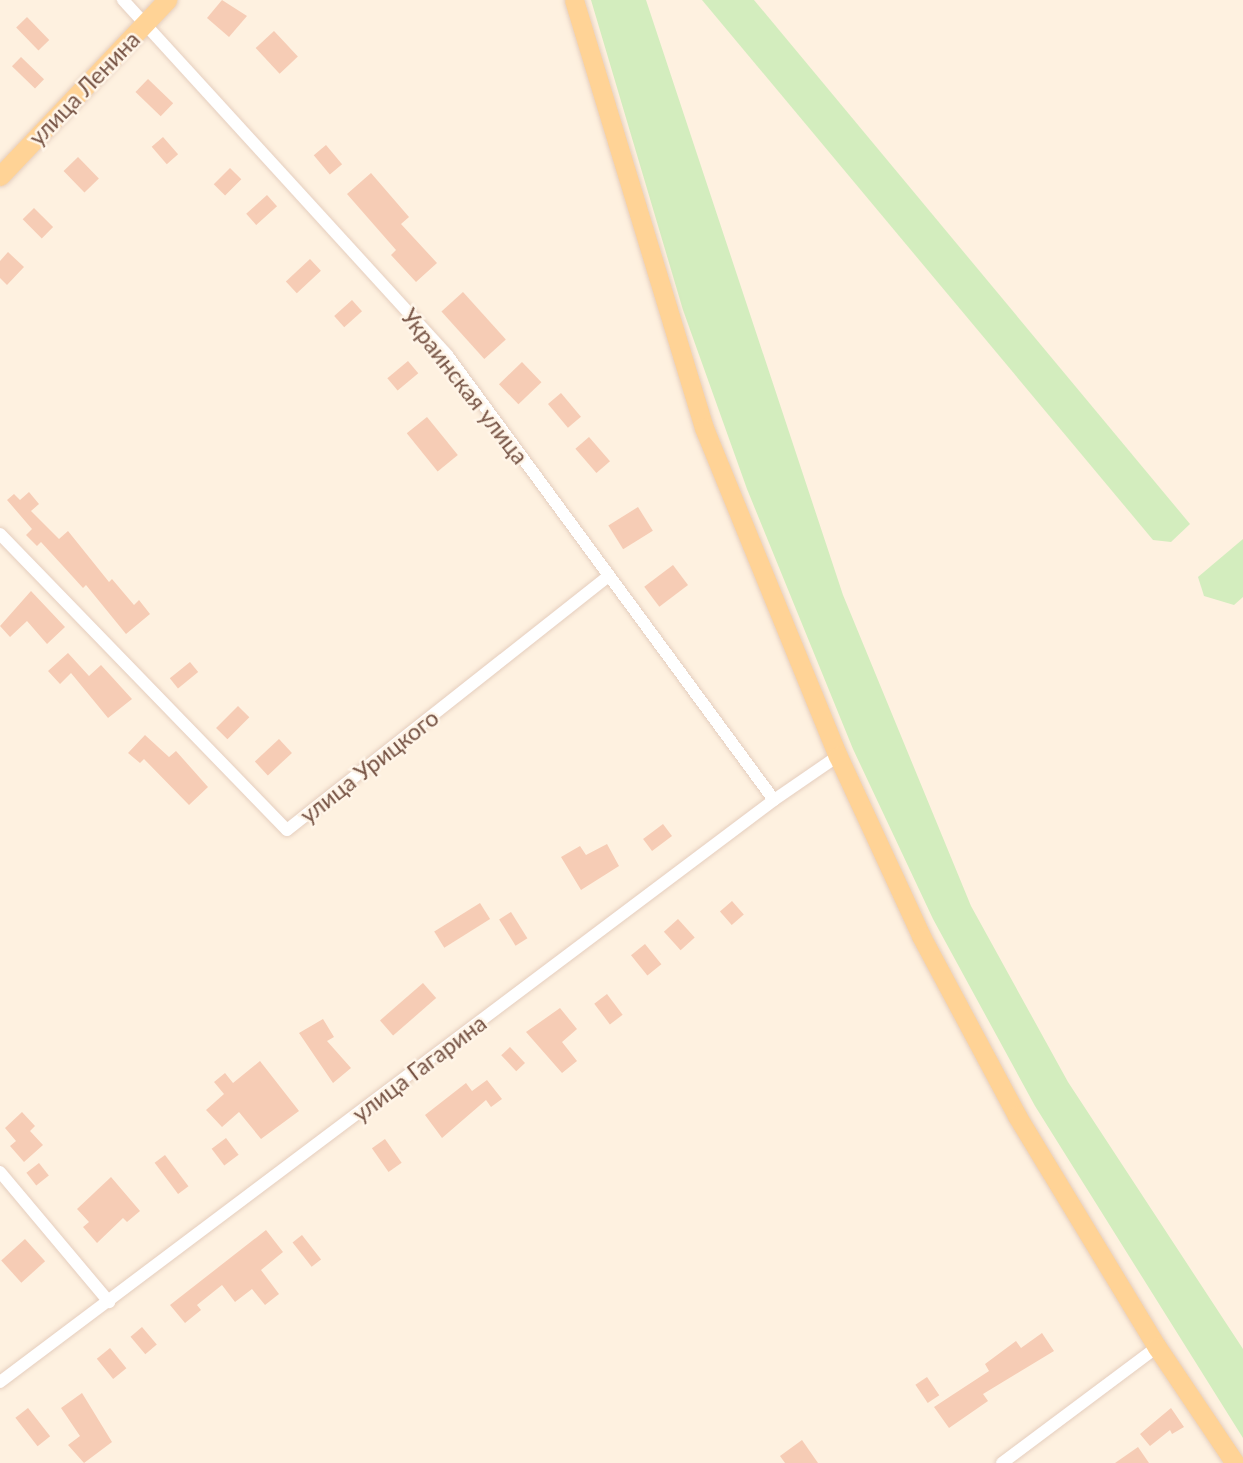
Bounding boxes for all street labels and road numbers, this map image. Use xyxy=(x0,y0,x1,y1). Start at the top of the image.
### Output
street label: улица Ленина xyxy=(23,25,145,151)
street label: Украинская улица xyxy=(396,303,534,469)
street label: улица Урицкого xyxy=(294,703,444,829)
street label: улица Гагарина xyxy=(347,1009,491,1127)

